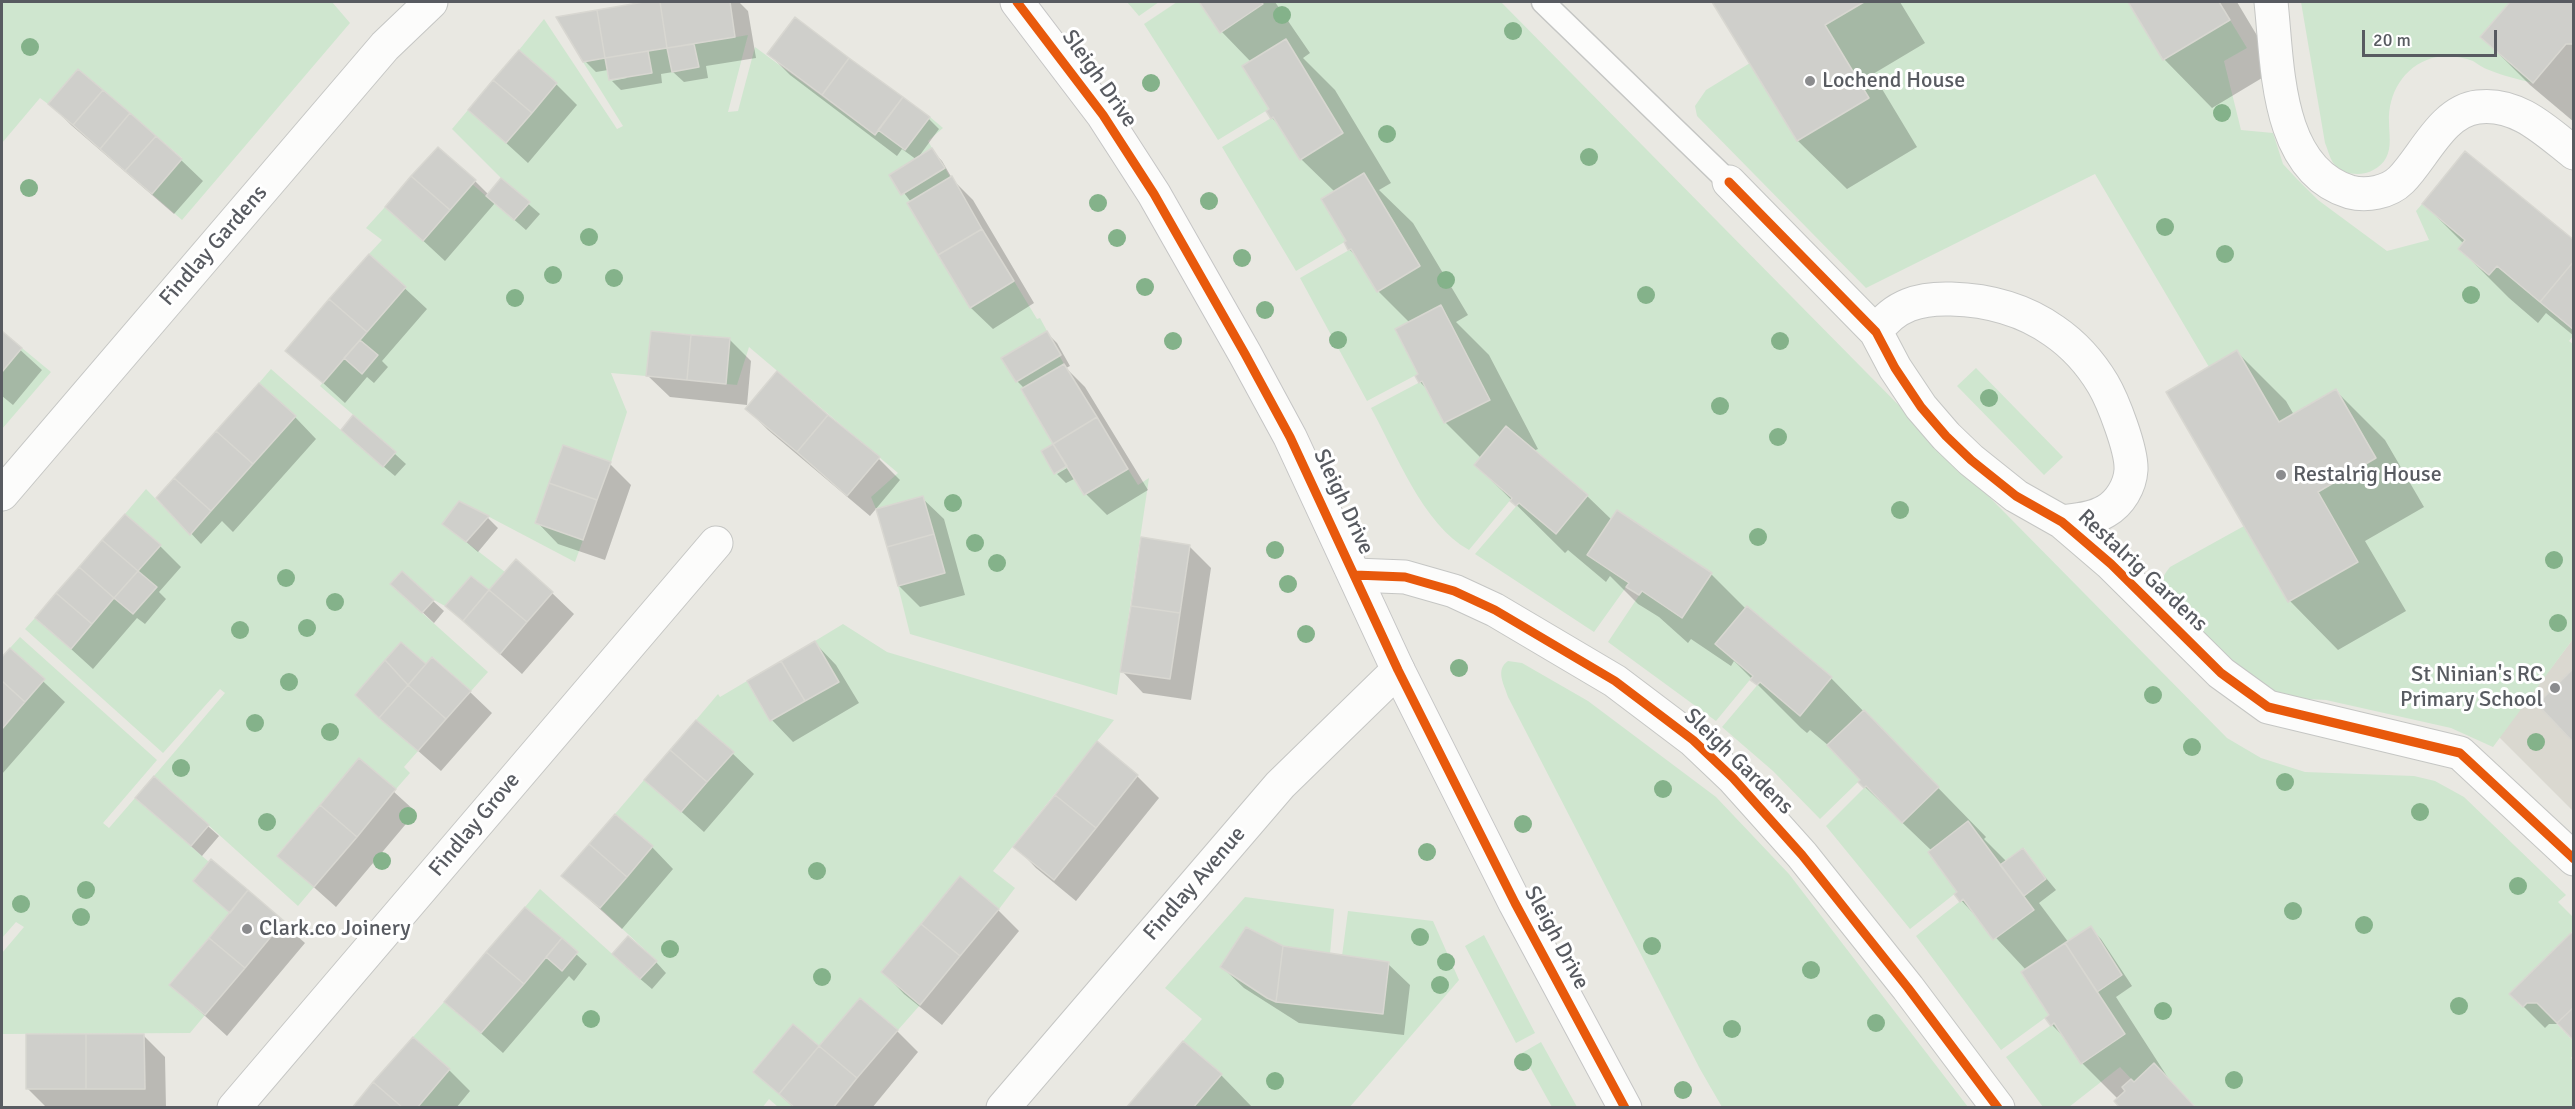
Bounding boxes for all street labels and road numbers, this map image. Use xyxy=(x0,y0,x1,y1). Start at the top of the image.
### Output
street label: Sleigh Drive xyxy=(1056,25,1142,133)
street label: Findlay Gardens xyxy=(154,180,274,312)
street label: Sleigh Drive xyxy=(1307,445,1379,559)
street label: Restalrig Gardens xyxy=(2072,504,2212,638)
street label: Sleigh Gardens xyxy=(1678,703,1798,821)
street label: Findlay Grove xyxy=(424,768,526,882)
street label: Findlay Avenue xyxy=(1138,822,1252,946)
street label: Sleigh Drive xyxy=(1518,882,1594,994)

